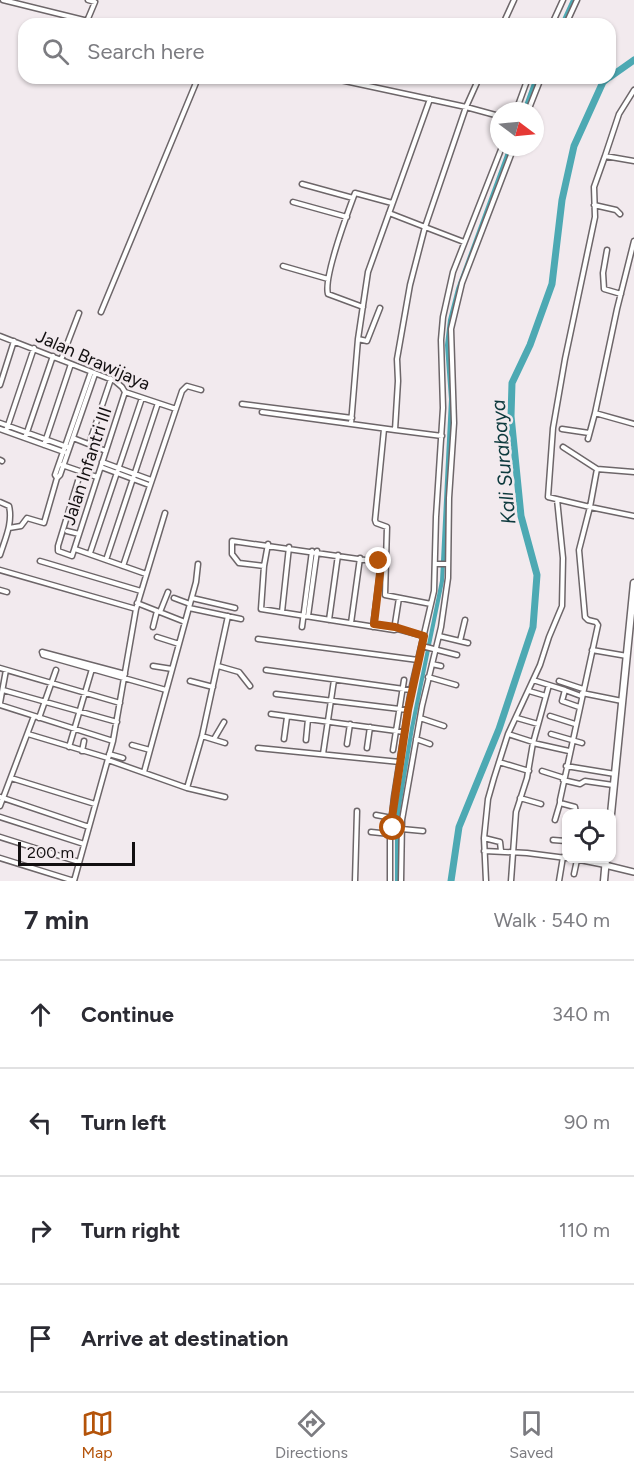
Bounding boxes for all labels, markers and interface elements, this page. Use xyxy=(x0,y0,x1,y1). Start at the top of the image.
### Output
search box xyxy=(18,18,616,84)
icon: search xyxy=(39,35,72,68)
text: Search here xyxy=(87,38,205,65)
north arrow xyxy=(490,102,544,156)
street label: Jalan Brawijaya xyxy=(32,325,154,395)
water label: Kali Surabaya xyxy=(486,398,520,525)
street label: Jalan Infantri III xyxy=(58,404,116,528)
route end xyxy=(365,547,391,573)
map controls xyxy=(562,809,616,863)
button: locate xyxy=(562,809,616,863)
route start xyxy=(379,814,405,840)
scale bar xyxy=(18,839,135,866)
text: 200 m xyxy=(27,843,74,862)
text: 7 min xyxy=(24,904,89,936)
text: Walk · 540 m xyxy=(494,908,610,932)
icon: ahead xyxy=(24,998,57,1031)
text: Continue xyxy=(81,1001,174,1028)
text: 340 m xyxy=(552,1002,610,1026)
icon: left xyxy=(24,1106,57,1139)
text: Turn left xyxy=(81,1109,167,1136)
text: 90 m xyxy=(564,1110,610,1134)
icon: right xyxy=(24,1214,57,1247)
text: Turn right xyxy=(81,1217,180,1244)
text: 110 m xyxy=(559,1218,610,1242)
icon: arrive xyxy=(24,1322,57,1355)
text: Arrive at destination xyxy=(81,1325,289,1352)
tab: Map xyxy=(81,1407,114,1462)
tab: Directions xyxy=(275,1407,348,1462)
tab: Saved xyxy=(509,1407,553,1462)

